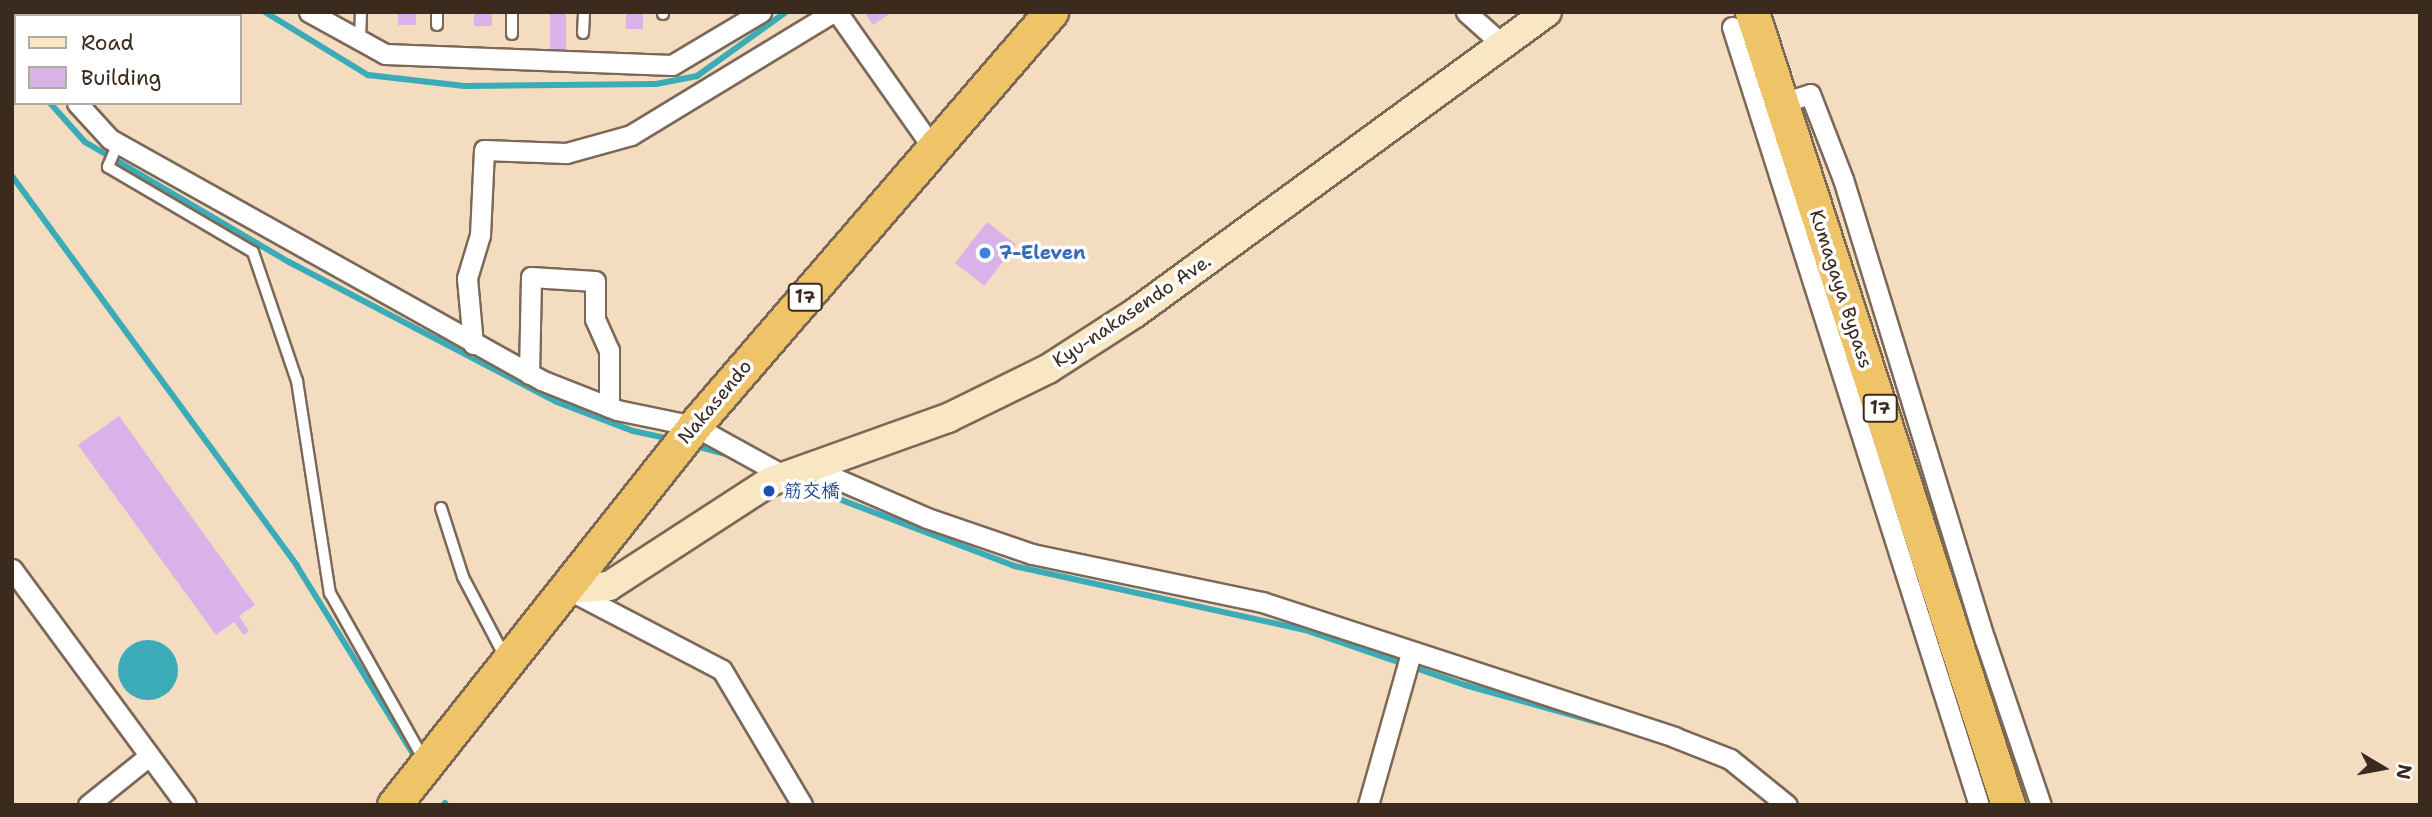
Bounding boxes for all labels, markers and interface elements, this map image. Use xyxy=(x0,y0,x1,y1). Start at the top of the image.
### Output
legend xyxy=(14,14,242,105)
text: Road xyxy=(81,29,134,57)
text: Building xyxy=(81,64,161,92)
street label: Kumagaya Bypass xyxy=(1805,207,1877,371)
place label: 7-Eleven xyxy=(999,242,1086,264)
marker: 7-Eleven xyxy=(977,245,993,261)
street label: Kyu-nakasendo Ave. xyxy=(1049,250,1215,372)
road number: 17 xyxy=(788,282,822,312)
street label: Nakasendo xyxy=(673,355,757,449)
road number: 17 xyxy=(1862,394,1898,422)
place label: 筋交橋 xyxy=(783,480,840,502)
marker: 筋交橋 xyxy=(761,483,777,499)
north arrow xyxy=(2348,733,2418,803)
text: N xyxy=(2391,762,2418,781)

